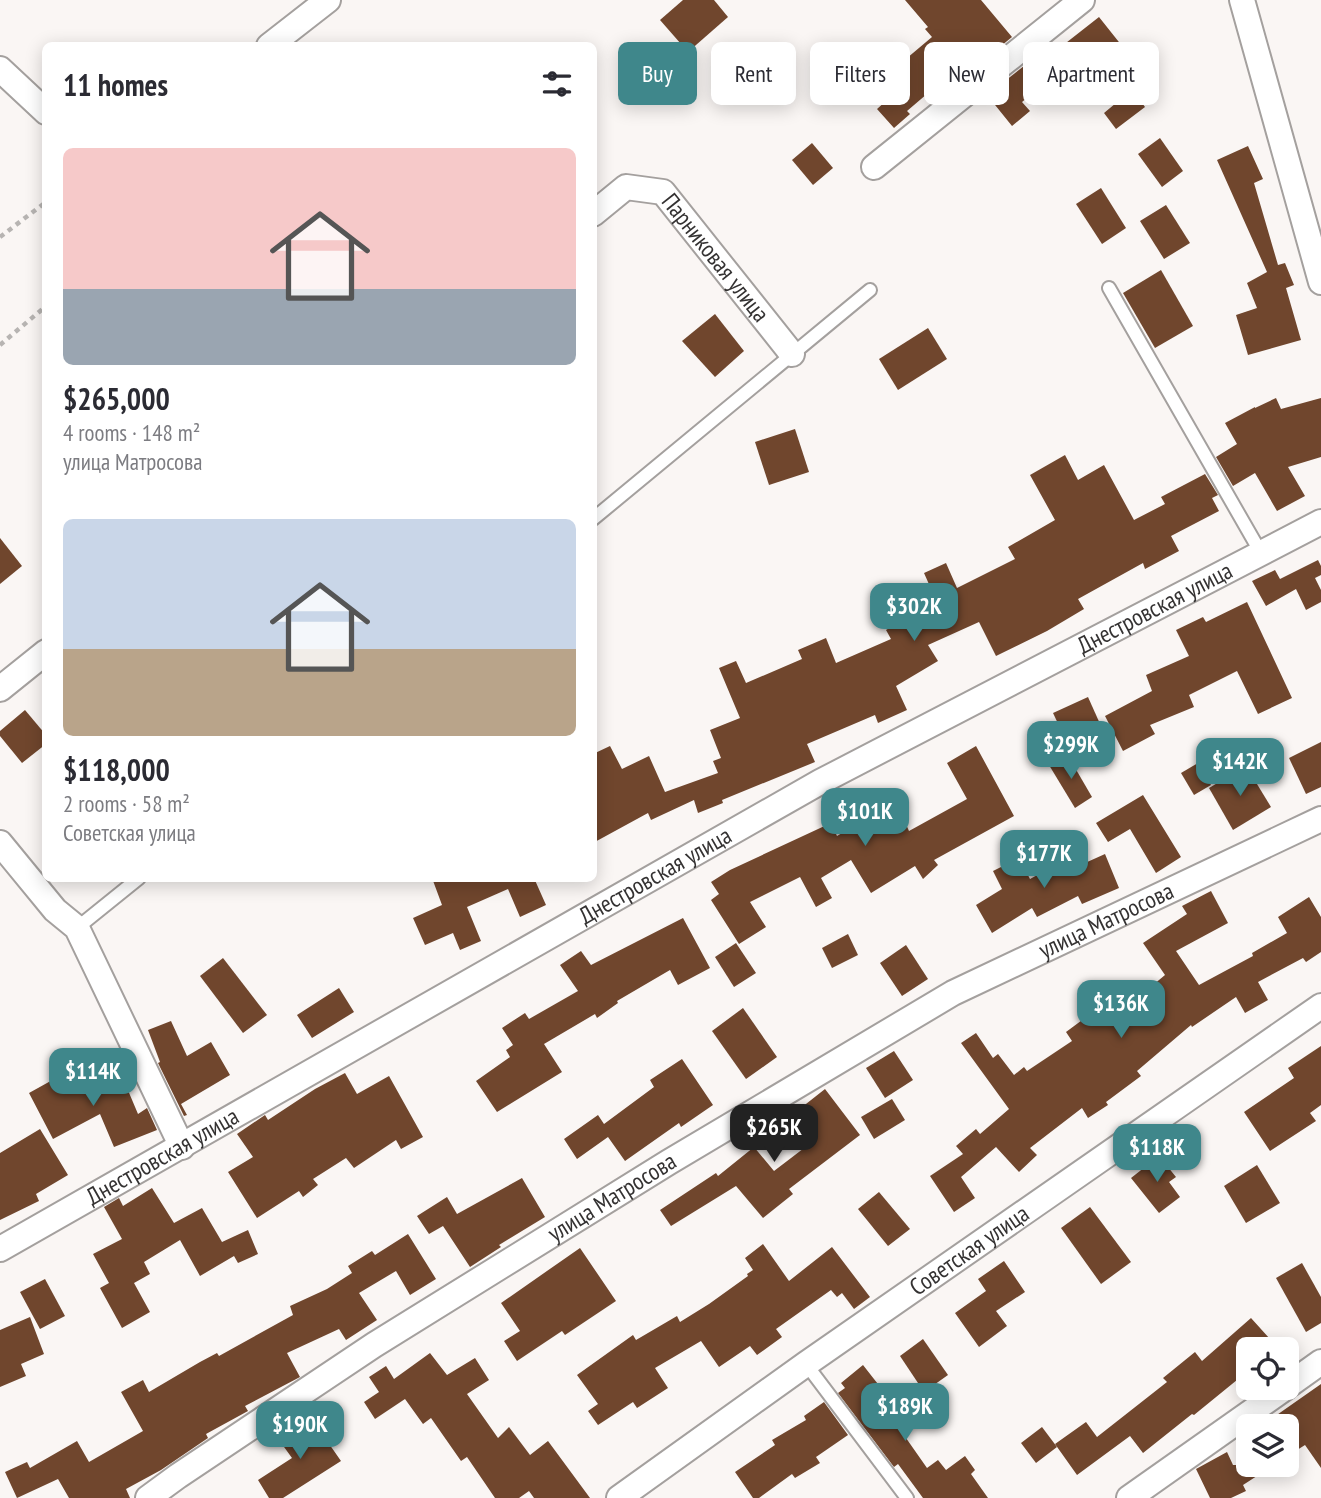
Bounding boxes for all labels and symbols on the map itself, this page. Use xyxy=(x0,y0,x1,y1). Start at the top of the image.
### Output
street label: Парниковая улица xyxy=(655,187,776,328)
street label: Днестровская улица xyxy=(1072,555,1238,661)
pin: $302K xyxy=(865,584,963,643)
pin: $299K xyxy=(1022,722,1120,781)
pin: $142K xyxy=(1191,738,1289,798)
pin: $101K xyxy=(816,788,914,848)
street label: Днестровская улица xyxy=(573,820,737,931)
pin: $177K xyxy=(995,830,1093,890)
street label: улица Матросова xyxy=(1034,875,1178,965)
pin: $136K xyxy=(1072,981,1170,1040)
pin: $114K xyxy=(44,1048,142,1108)
street label: Днестровская улица xyxy=(80,1100,244,1212)
pin: $265K xyxy=(725,1104,823,1164)
pin: $118K xyxy=(1108,1124,1206,1184)
street label: улица Матросова xyxy=(542,1145,682,1248)
street label: Советская улица xyxy=(903,1198,1035,1302)
pin: $189K xyxy=(856,1384,954,1443)
pin: $190K xyxy=(251,1402,349,1461)

